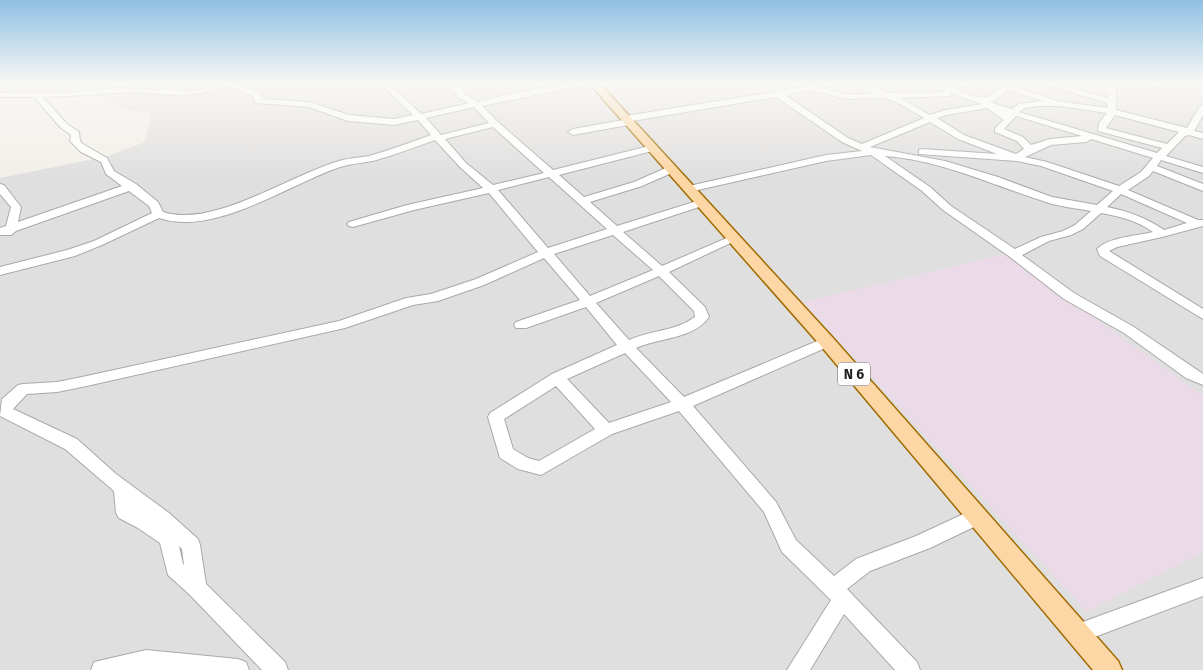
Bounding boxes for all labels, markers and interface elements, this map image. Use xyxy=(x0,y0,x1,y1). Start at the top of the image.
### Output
road number: N 6 xyxy=(838,362,870,386)

